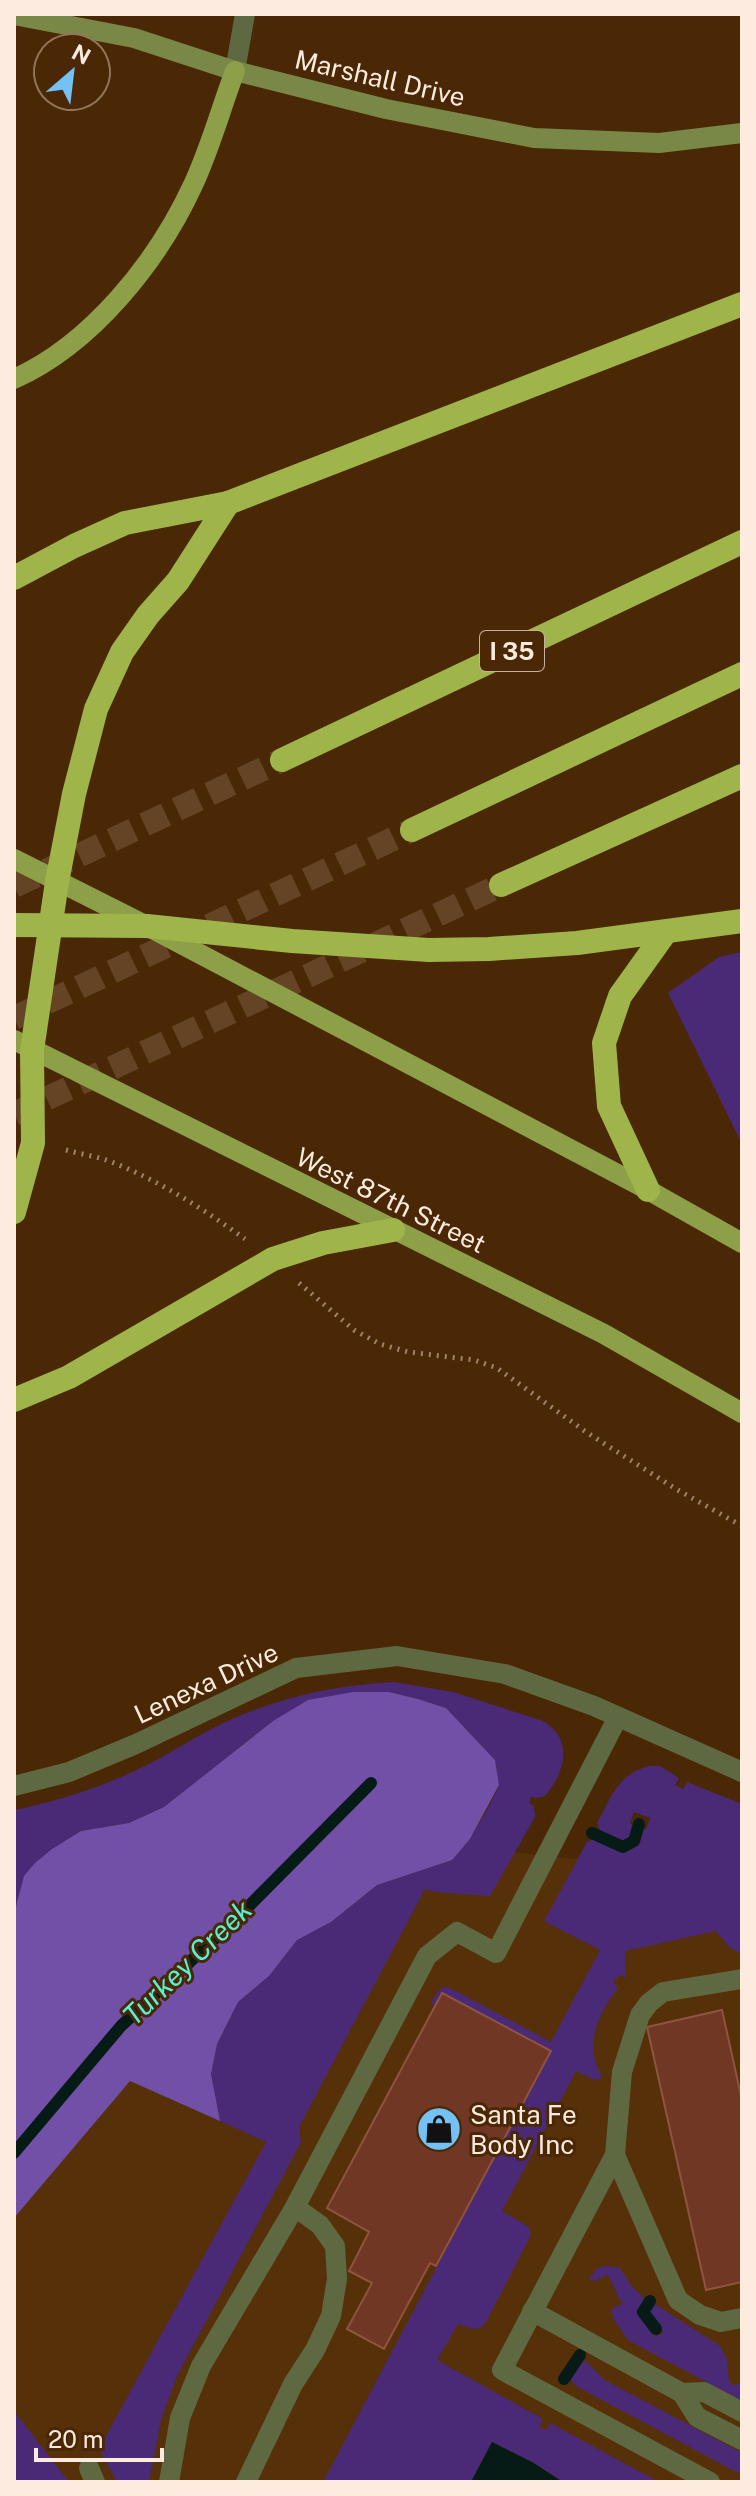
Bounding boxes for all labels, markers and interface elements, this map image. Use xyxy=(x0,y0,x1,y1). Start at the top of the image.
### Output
north arrow xyxy=(32,32,112,112)
text: N xyxy=(68,39,95,70)
street label: Marshall Drive xyxy=(292,43,468,113)
road number: I 35 xyxy=(480,631,544,671)
street label: West 87th Street xyxy=(291,1141,491,1259)
street label: Lenexa Drive xyxy=(129,1636,283,1730)
water label: Turkey Creek xyxy=(116,1892,258,2032)
place label: Santa Fe Body Inc xyxy=(470,2099,577,2160)
shop icon: Santa Fe Body Inc xyxy=(415,2105,463,2153)
scale bar xyxy=(36,2412,162,2462)
text: 20 m xyxy=(48,2425,104,2453)

